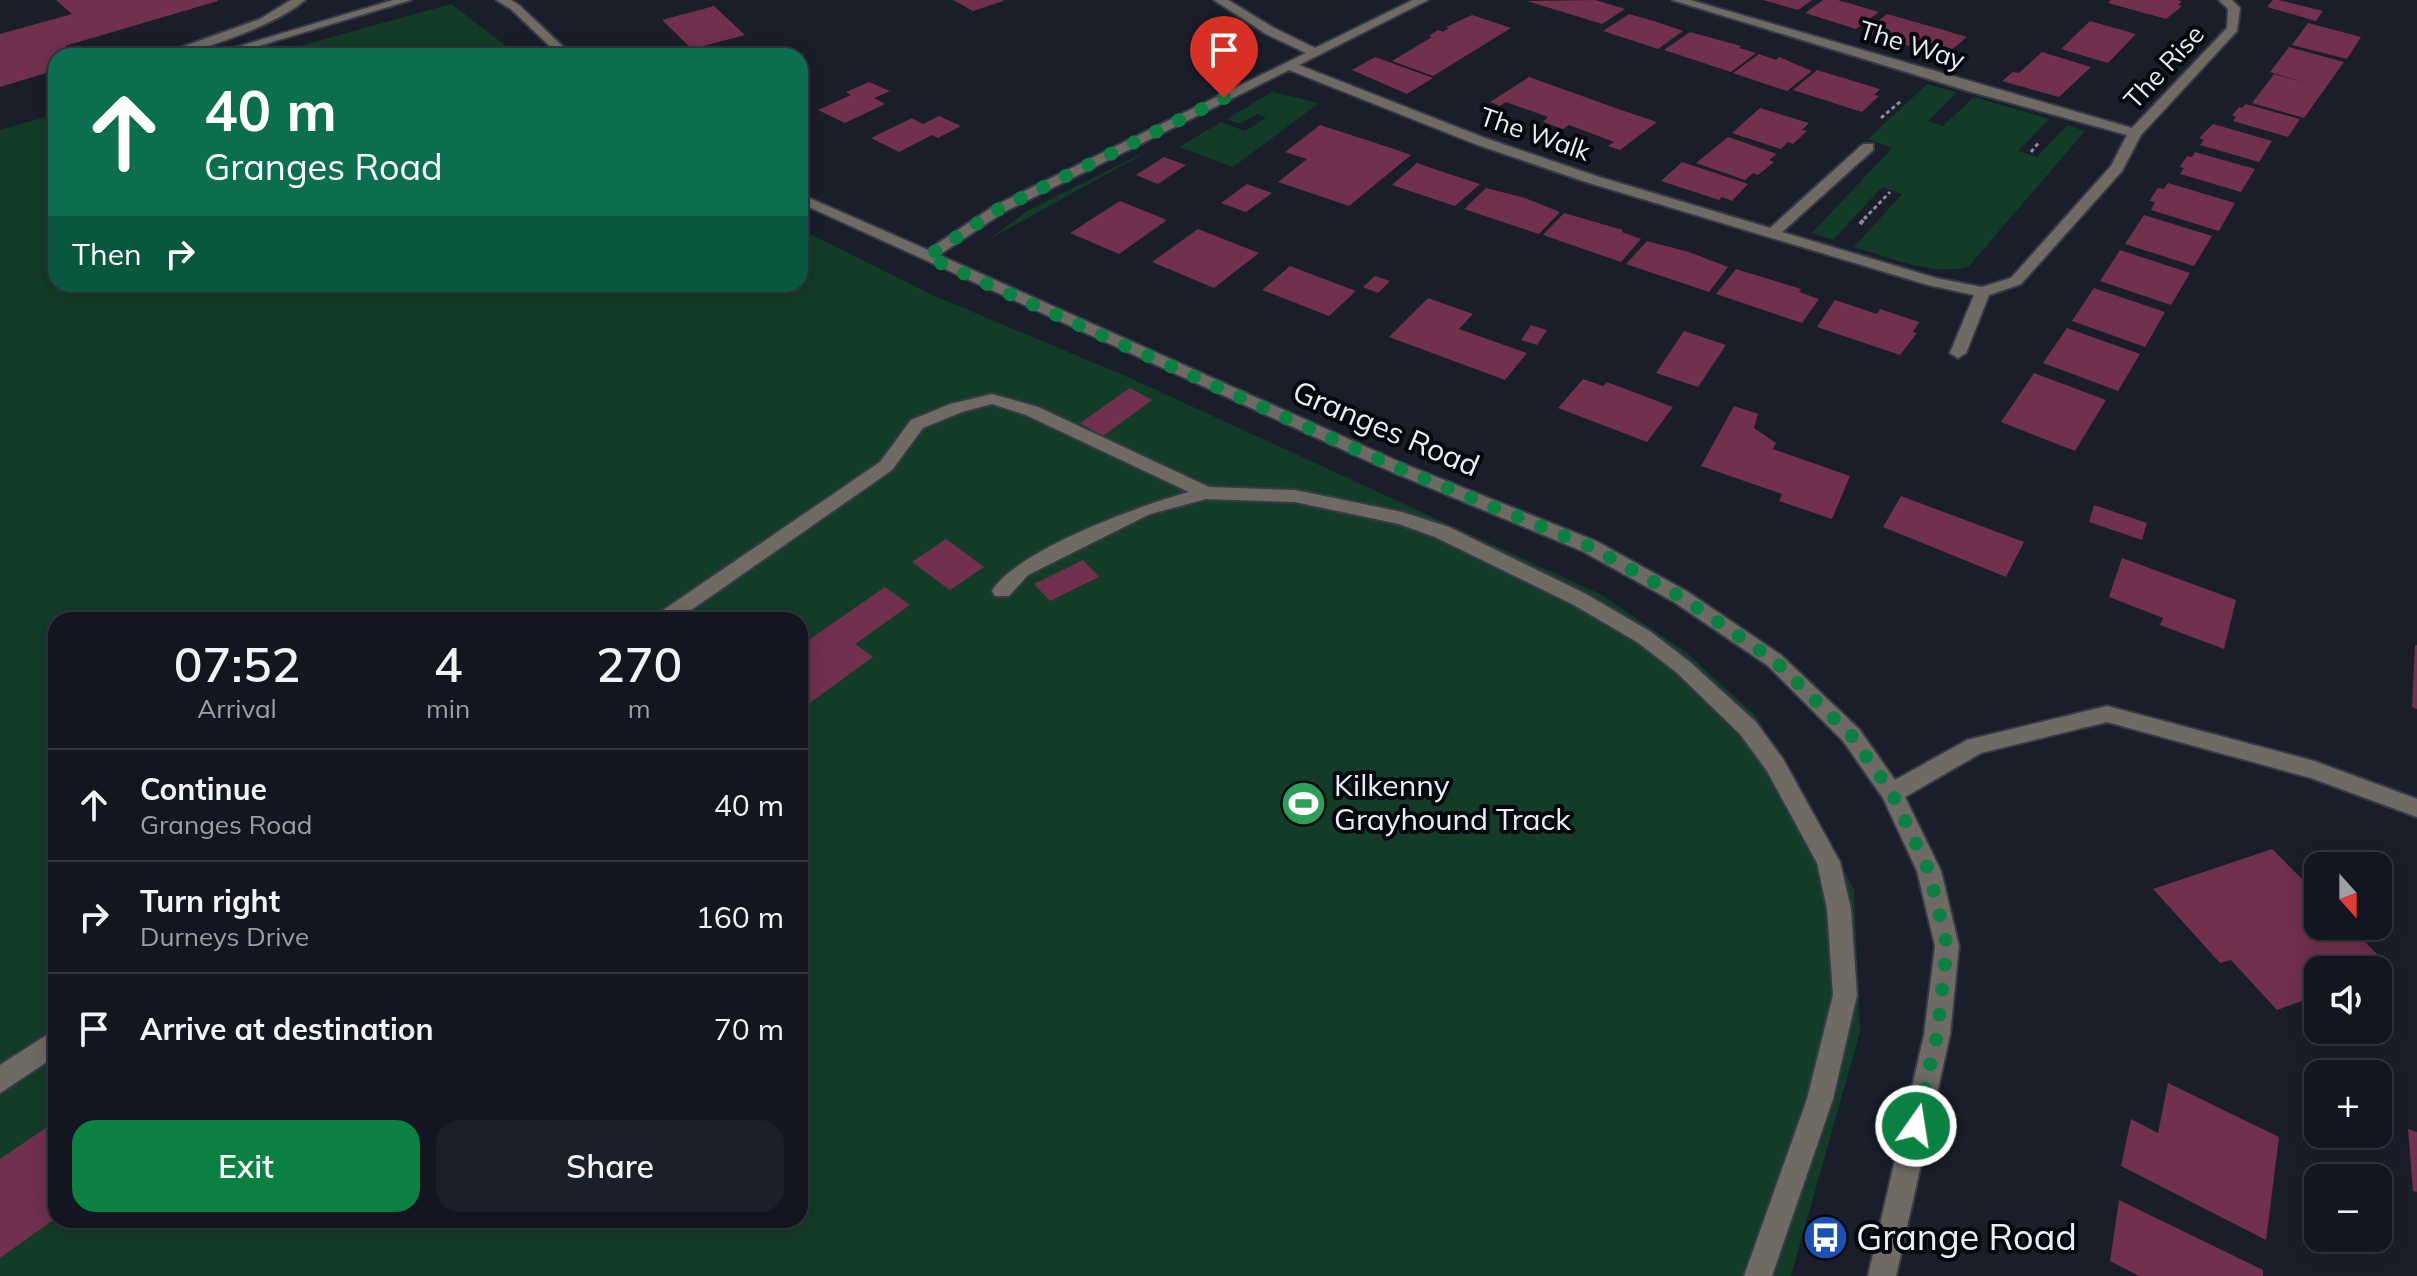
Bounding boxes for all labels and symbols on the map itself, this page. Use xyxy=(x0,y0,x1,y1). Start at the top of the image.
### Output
street label: The Way xyxy=(1855,13,1969,76)
pin xyxy=(1190,16,1258,98)
street label: The Rise xyxy=(2116,18,2211,116)
street label: The Walk xyxy=(1476,99,1595,168)
street label: Granges Road xyxy=(1287,372,1485,484)
place label: Kilkenny Grayhound Track xyxy=(1334,766,1571,838)
sports icon: Kilkenny Grayhound Track xyxy=(1279,779,1327,827)
north arrow xyxy=(2304,852,2392,940)
position arrow xyxy=(1874,1084,1958,1168)
bus stop icon: Grange Road xyxy=(1801,1213,1849,1261)
place label: Grange Road xyxy=(1856,1214,2077,1259)

